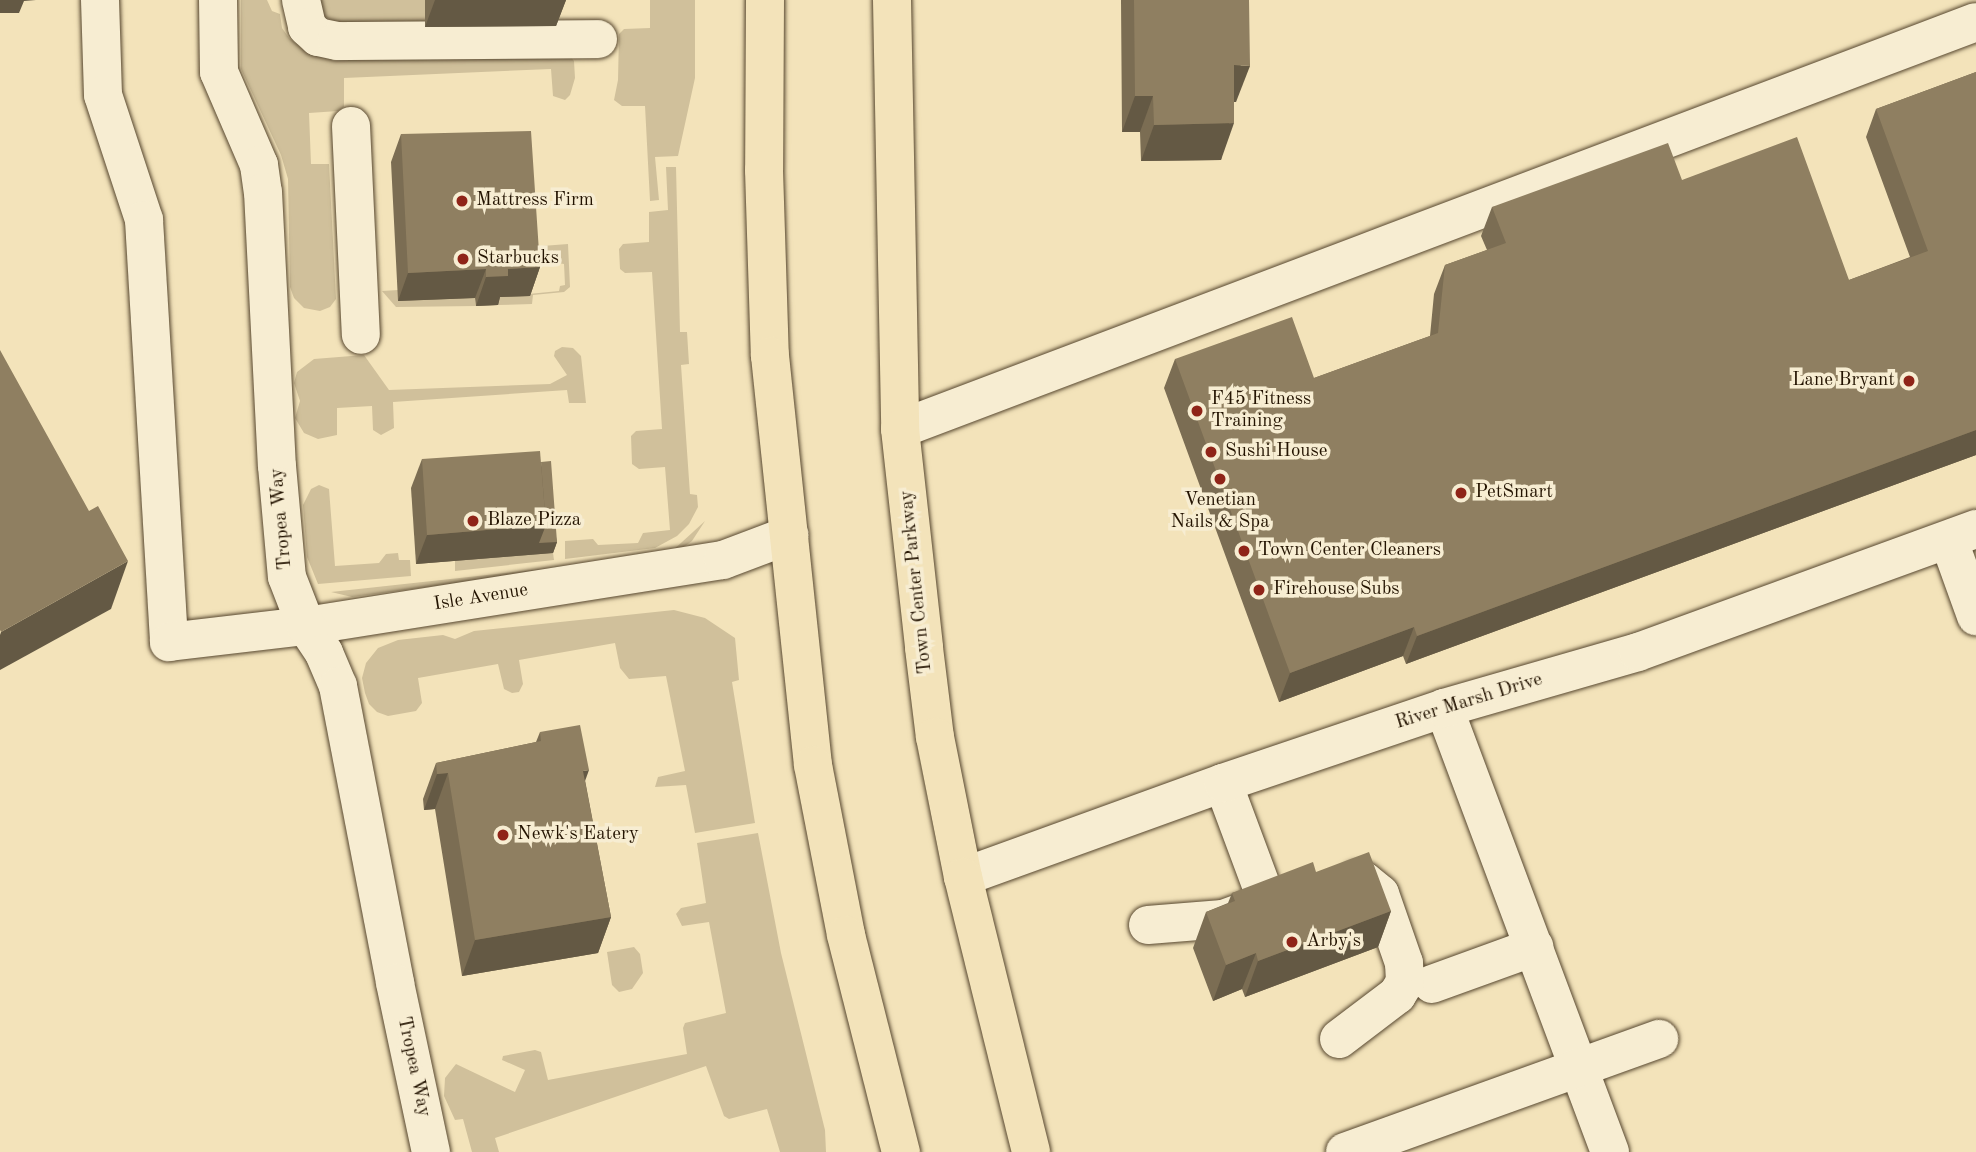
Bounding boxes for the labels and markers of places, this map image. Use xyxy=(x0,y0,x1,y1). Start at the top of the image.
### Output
place label: Mattress Firm xyxy=(476,190,594,212)
marker: Mattress Firm xyxy=(454,193,470,209)
place label: Starbucks xyxy=(477,248,559,270)
marker: Starbucks xyxy=(455,251,471,267)
place label: Lane Bryant xyxy=(1792,370,1895,392)
marker: Lane Bryant xyxy=(1901,373,1917,389)
place label: F45 Fitness Training xyxy=(1211,389,1311,433)
marker: F45 Fitness Training xyxy=(1189,403,1205,419)
place label: Sushi House xyxy=(1225,441,1327,463)
marker: Sushi House xyxy=(1203,444,1219,460)
marker: Venetian Nails & Spa xyxy=(1212,471,1228,487)
place label: PetSmart xyxy=(1475,482,1553,504)
marker: PetSmart xyxy=(1453,485,1469,501)
place label: Venetian Nails & Spa xyxy=(1170,490,1270,534)
place label: Blaze Pizza xyxy=(487,510,581,532)
marker: Blaze Pizza xyxy=(465,513,481,529)
place label: Town Center Cleaners xyxy=(1258,540,1441,562)
marker: Town Center Cleaners xyxy=(1236,543,1252,559)
place label: Firehouse Subs xyxy=(1273,579,1400,601)
marker: Firehouse Subs xyxy=(1251,582,1267,598)
place label: Newk's Eatery xyxy=(517,824,639,846)
marker: Newk's Eatery xyxy=(495,827,511,843)
place label: Arby's xyxy=(1306,931,1361,953)
marker: Arby's xyxy=(1284,934,1300,950)

